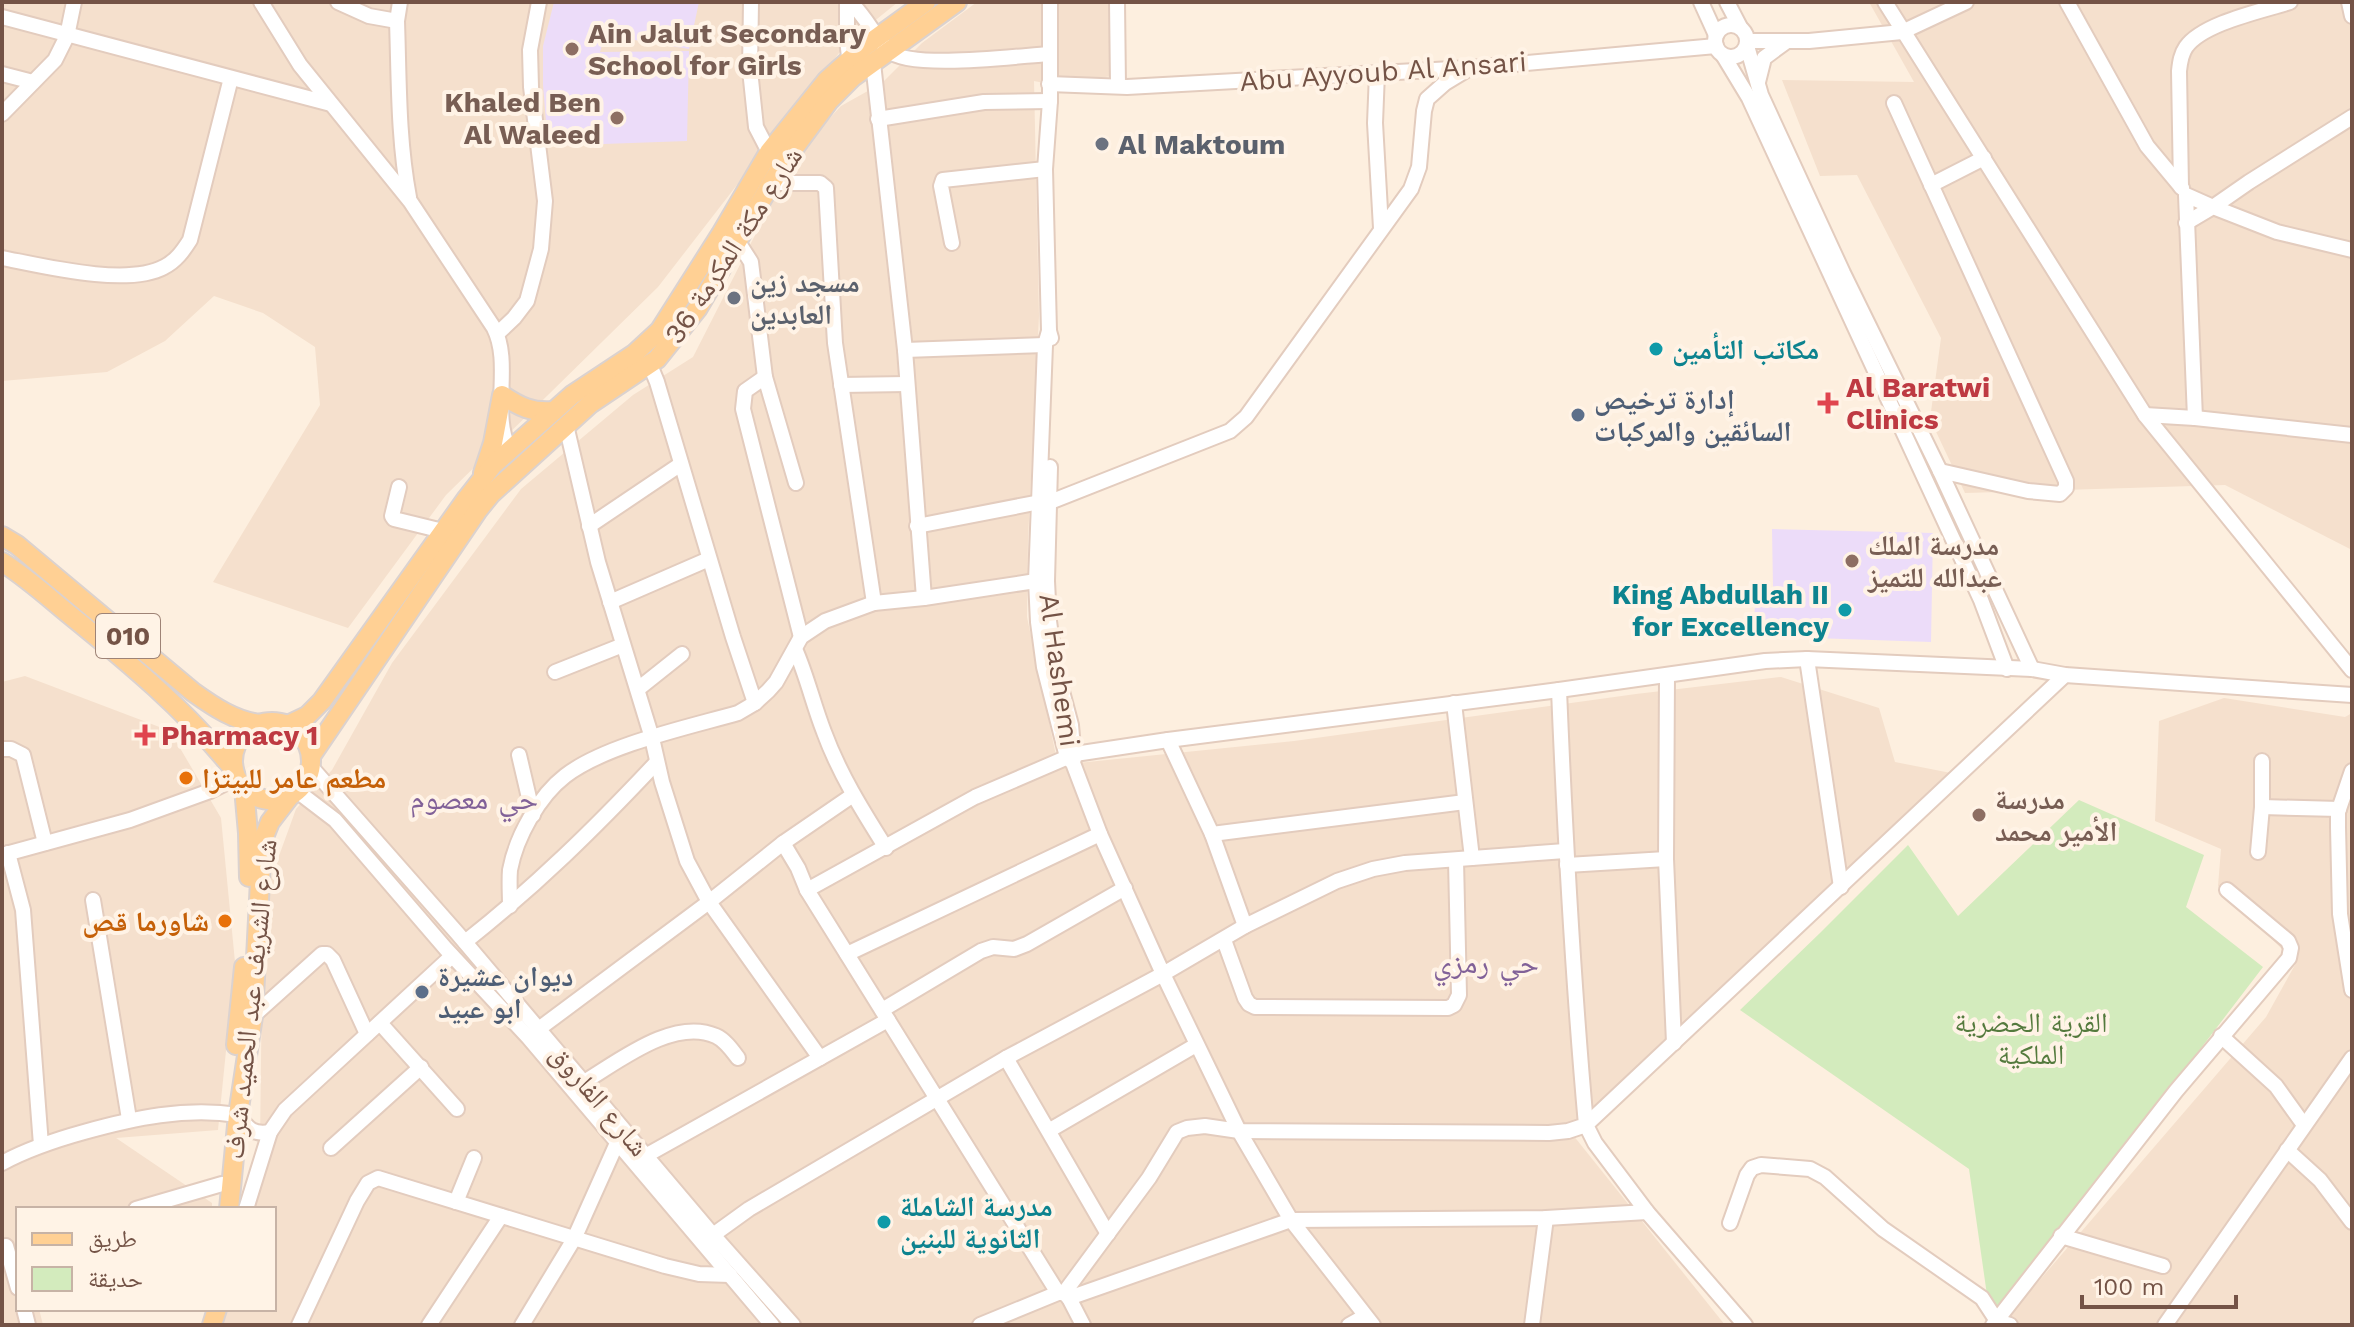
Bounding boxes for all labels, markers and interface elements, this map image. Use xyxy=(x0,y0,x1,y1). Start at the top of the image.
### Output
place label: Ain Jalut Secondary School for Girls xyxy=(588,17,866,82)
marker: Ain Jalut Secondary School for Girls xyxy=(563,40,581,58)
street label: Abu Ayyoub Al Ansari xyxy=(1238,45,1528,98)
place label: Khaled Ben Al Waleed xyxy=(444,86,601,151)
marker: Khaled Ben Al Waleed xyxy=(608,109,626,127)
place label: Al Maktoum xyxy=(1118,128,1285,161)
marker: Al Maktoum xyxy=(1093,135,1111,153)
street label: شارع مكة المكرمة 36 xyxy=(658,141,810,350)
place label: مسجد زين العابدين xyxy=(750,266,860,332)
marker: مسجد زين العابدين xyxy=(725,289,743,307)
place label: مكاتب التأمين xyxy=(1672,332,1819,367)
marker: مكاتب التأمين xyxy=(1647,340,1665,358)
place label: Al Baratwi Clinics xyxy=(1846,371,1990,436)
place label: إدارة ترخيص السائقين والمركبات xyxy=(1594,383,1792,449)
marker: Al Baratwi Clinics xyxy=(1817,392,1839,414)
marker: إدارة ترخيص السائقين والمركبات xyxy=(1569,406,1587,424)
place label: مدرسة الملك عبدالله للتميز xyxy=(1867,529,2002,594)
marker: مدرسة الملك عبدالله للتميز xyxy=(1843,552,1861,570)
place label: King Abdullah II for Excellency xyxy=(1612,578,1829,643)
street label: Al Hashemi xyxy=(1032,591,1087,749)
marker: King Abdullah II for Excellency xyxy=(1836,601,1854,619)
road number: 010 xyxy=(96,614,160,658)
place label: Pharmacy 1 xyxy=(161,719,318,752)
marker: Pharmacy 1 xyxy=(136,726,154,744)
place label: مطعم عامر للبيتزا xyxy=(202,762,386,797)
marker: مطعم عامر للبيتزا xyxy=(177,769,195,787)
district label: حي معصوم xyxy=(410,781,538,823)
place label: مدرسة الأمير محمد xyxy=(1995,783,2117,848)
marker: مدرسة الأمير محمد xyxy=(1970,806,1988,824)
street label: شارع الشريف عبد الحميد شرف xyxy=(217,837,285,1161)
place label: شاورما قص xyxy=(82,905,209,938)
marker: شاورما قص xyxy=(216,912,234,930)
district label: حي رمزي xyxy=(1433,945,1539,987)
place label: ديوان عشيرة ابو عبيد xyxy=(438,960,573,1025)
marker: ديوان عشيرة ابو عبيد xyxy=(413,983,431,1001)
park label: القرية الحضرية الملكية xyxy=(1954,1006,2108,1071)
street label: شارع الفاروق xyxy=(543,1038,656,1163)
place label: مدرسة الشاملة الثانوية للبنين xyxy=(900,1190,1053,1256)
legend xyxy=(16,1207,276,1311)
marker: مدرسة الشاملة الثانوية للبنين xyxy=(875,1213,893,1231)
text: طريق xyxy=(88,1225,137,1253)
scale bar xyxy=(2082,1259,2236,1309)
text: حديقة xyxy=(88,1265,143,1293)
text: 100 m xyxy=(2094,1273,2164,1301)

